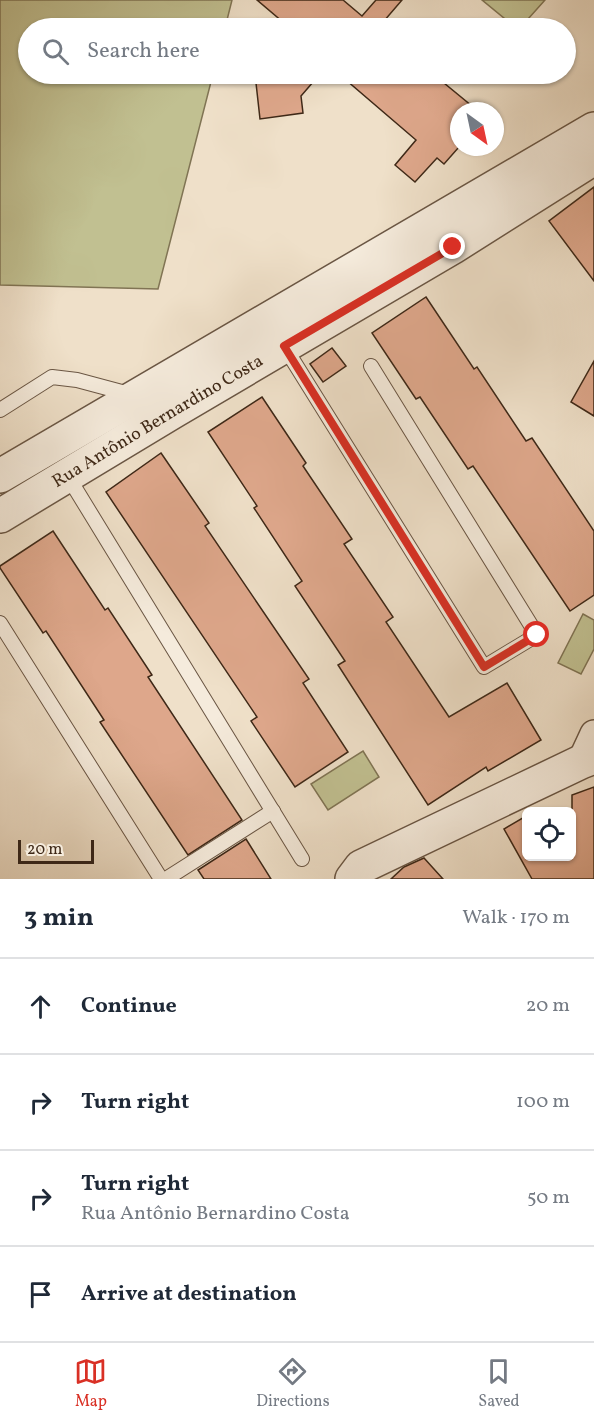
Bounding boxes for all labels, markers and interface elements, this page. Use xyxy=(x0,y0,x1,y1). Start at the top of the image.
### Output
search box xyxy=(18,18,576,84)
icon: search xyxy=(39,35,72,68)
text: Search here xyxy=(87,36,200,67)
north arrow xyxy=(450,102,504,156)
route end xyxy=(439,233,465,259)
street label: Rua Antônio Bernardino Costa xyxy=(47,349,268,494)
route start xyxy=(523,621,549,647)
map controls xyxy=(522,807,576,861)
button: locate xyxy=(522,807,576,861)
scale bar xyxy=(18,837,94,864)
text: 20 m xyxy=(27,839,62,861)
text: 3 min xyxy=(24,900,94,936)
text: Walk · 170 m xyxy=(462,904,570,932)
icon: ahead xyxy=(24,990,57,1023)
text: Continue xyxy=(81,991,177,1022)
text: 20 m xyxy=(526,992,570,1020)
icon: right xyxy=(24,1086,57,1119)
text: Turn right xyxy=(81,1087,189,1118)
text: 100 m xyxy=(516,1088,570,1116)
text: Turn right xyxy=(81,1169,189,1200)
icon: right xyxy=(24,1182,57,1215)
text: 50 m xyxy=(527,1184,570,1212)
text: Rua Antônio Bernardino Costa xyxy=(81,1200,350,1228)
icon: arrive xyxy=(24,1278,57,1311)
text: Arrive at destination xyxy=(81,1279,297,1310)
tab: Map xyxy=(74,1355,107,1413)
tab: Directions xyxy=(256,1355,330,1413)
tab: Saved xyxy=(478,1355,520,1413)

